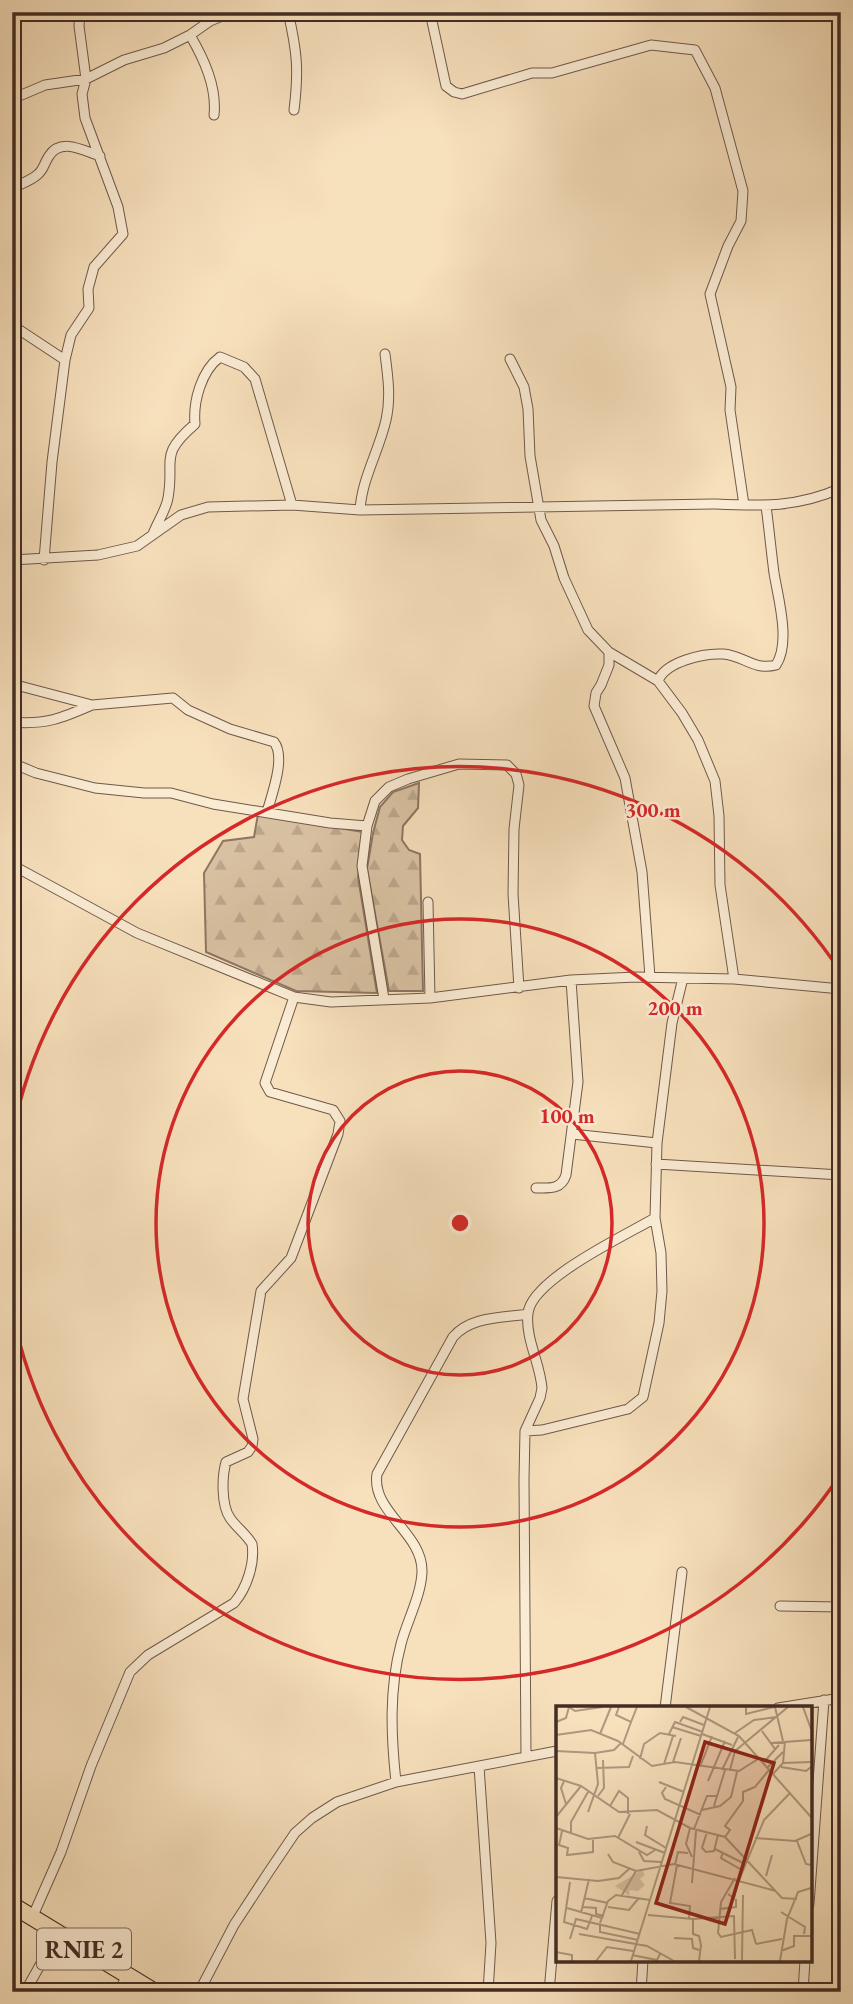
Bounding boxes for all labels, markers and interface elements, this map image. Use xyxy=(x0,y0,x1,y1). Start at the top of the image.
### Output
text: 300 m xyxy=(625,796,681,823)
text: 200 m xyxy=(647,994,703,1021)
text: 100 m xyxy=(539,1102,595,1129)
centre of rings xyxy=(448,1211,472,1235)
inset map xyxy=(556,1706,811,1962)
road number: RNIE 2 xyxy=(37,1928,131,1970)

